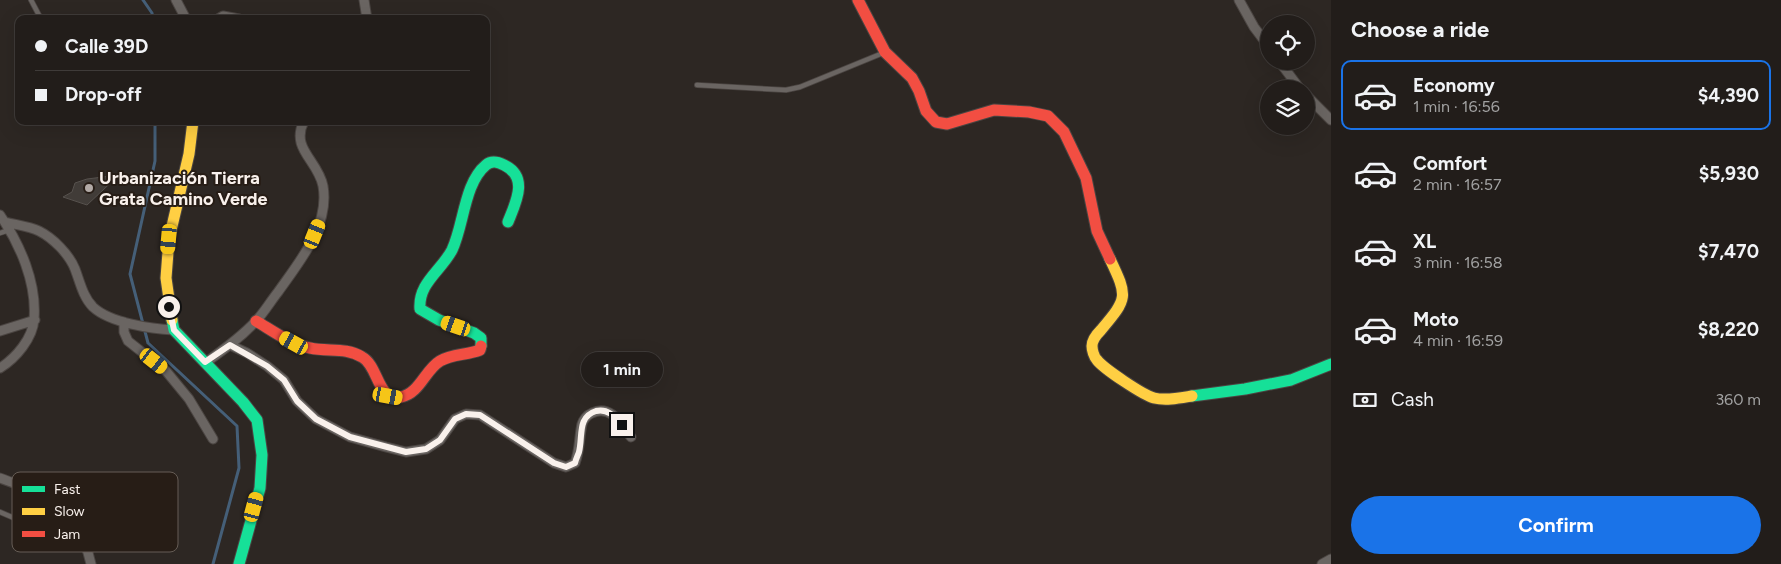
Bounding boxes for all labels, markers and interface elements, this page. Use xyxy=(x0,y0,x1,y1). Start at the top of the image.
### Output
map controls xyxy=(1260,15,1315,135)
button: locate xyxy=(1260,15,1315,70)
text: Choose a ride xyxy=(1351,16,1489,43)
text: Calle 39D xyxy=(65,35,148,58)
icon: car xyxy=(1353,73,1398,118)
text: Economy xyxy=(1413,74,1495,97)
button: layers xyxy=(1260,80,1315,135)
text: Drop-off xyxy=(65,83,142,106)
text: $4,390 xyxy=(1698,84,1759,107)
text: 1 min · 16:56 xyxy=(1413,97,1500,116)
icon: car xyxy=(1353,151,1398,196)
text: Comfort xyxy=(1413,152,1488,175)
text: $5,930 xyxy=(1699,162,1759,185)
place label: Urbanización Tierra Grata Camino Verde xyxy=(99,167,268,210)
text: 2 min · 16:57 xyxy=(1413,175,1502,194)
marker: Urbanización Tierra Grata Camino Verde xyxy=(83,182,95,194)
car xyxy=(302,217,327,251)
car xyxy=(160,223,177,255)
icon: car xyxy=(1353,229,1398,274)
text: XL xyxy=(1413,230,1436,253)
text: $7,470 xyxy=(1698,240,1759,263)
text: 3 min · 16:58 xyxy=(1413,253,1503,272)
route start xyxy=(158,296,180,318)
icon: car xyxy=(1353,307,1398,352)
text: Moto xyxy=(1413,308,1459,331)
car xyxy=(439,314,472,338)
text: $8,220 xyxy=(1698,318,1759,341)
car xyxy=(277,329,310,357)
text: 4 min · 16:59 xyxy=(1413,331,1503,350)
car xyxy=(137,346,170,376)
callout: 1 min xyxy=(581,352,663,388)
text: 1 min xyxy=(603,360,641,379)
car xyxy=(371,386,404,406)
icon: cash xyxy=(1351,386,1379,414)
text: Cash xyxy=(1391,388,1434,411)
text: 360 m xyxy=(1715,390,1761,409)
route end xyxy=(611,414,633,436)
legend xyxy=(12,472,178,552)
text: Fast xyxy=(54,481,80,498)
car xyxy=(242,491,265,523)
button: Confirm xyxy=(1351,496,1761,554)
text: Slow xyxy=(54,503,85,520)
text: Jam xyxy=(54,526,80,543)

